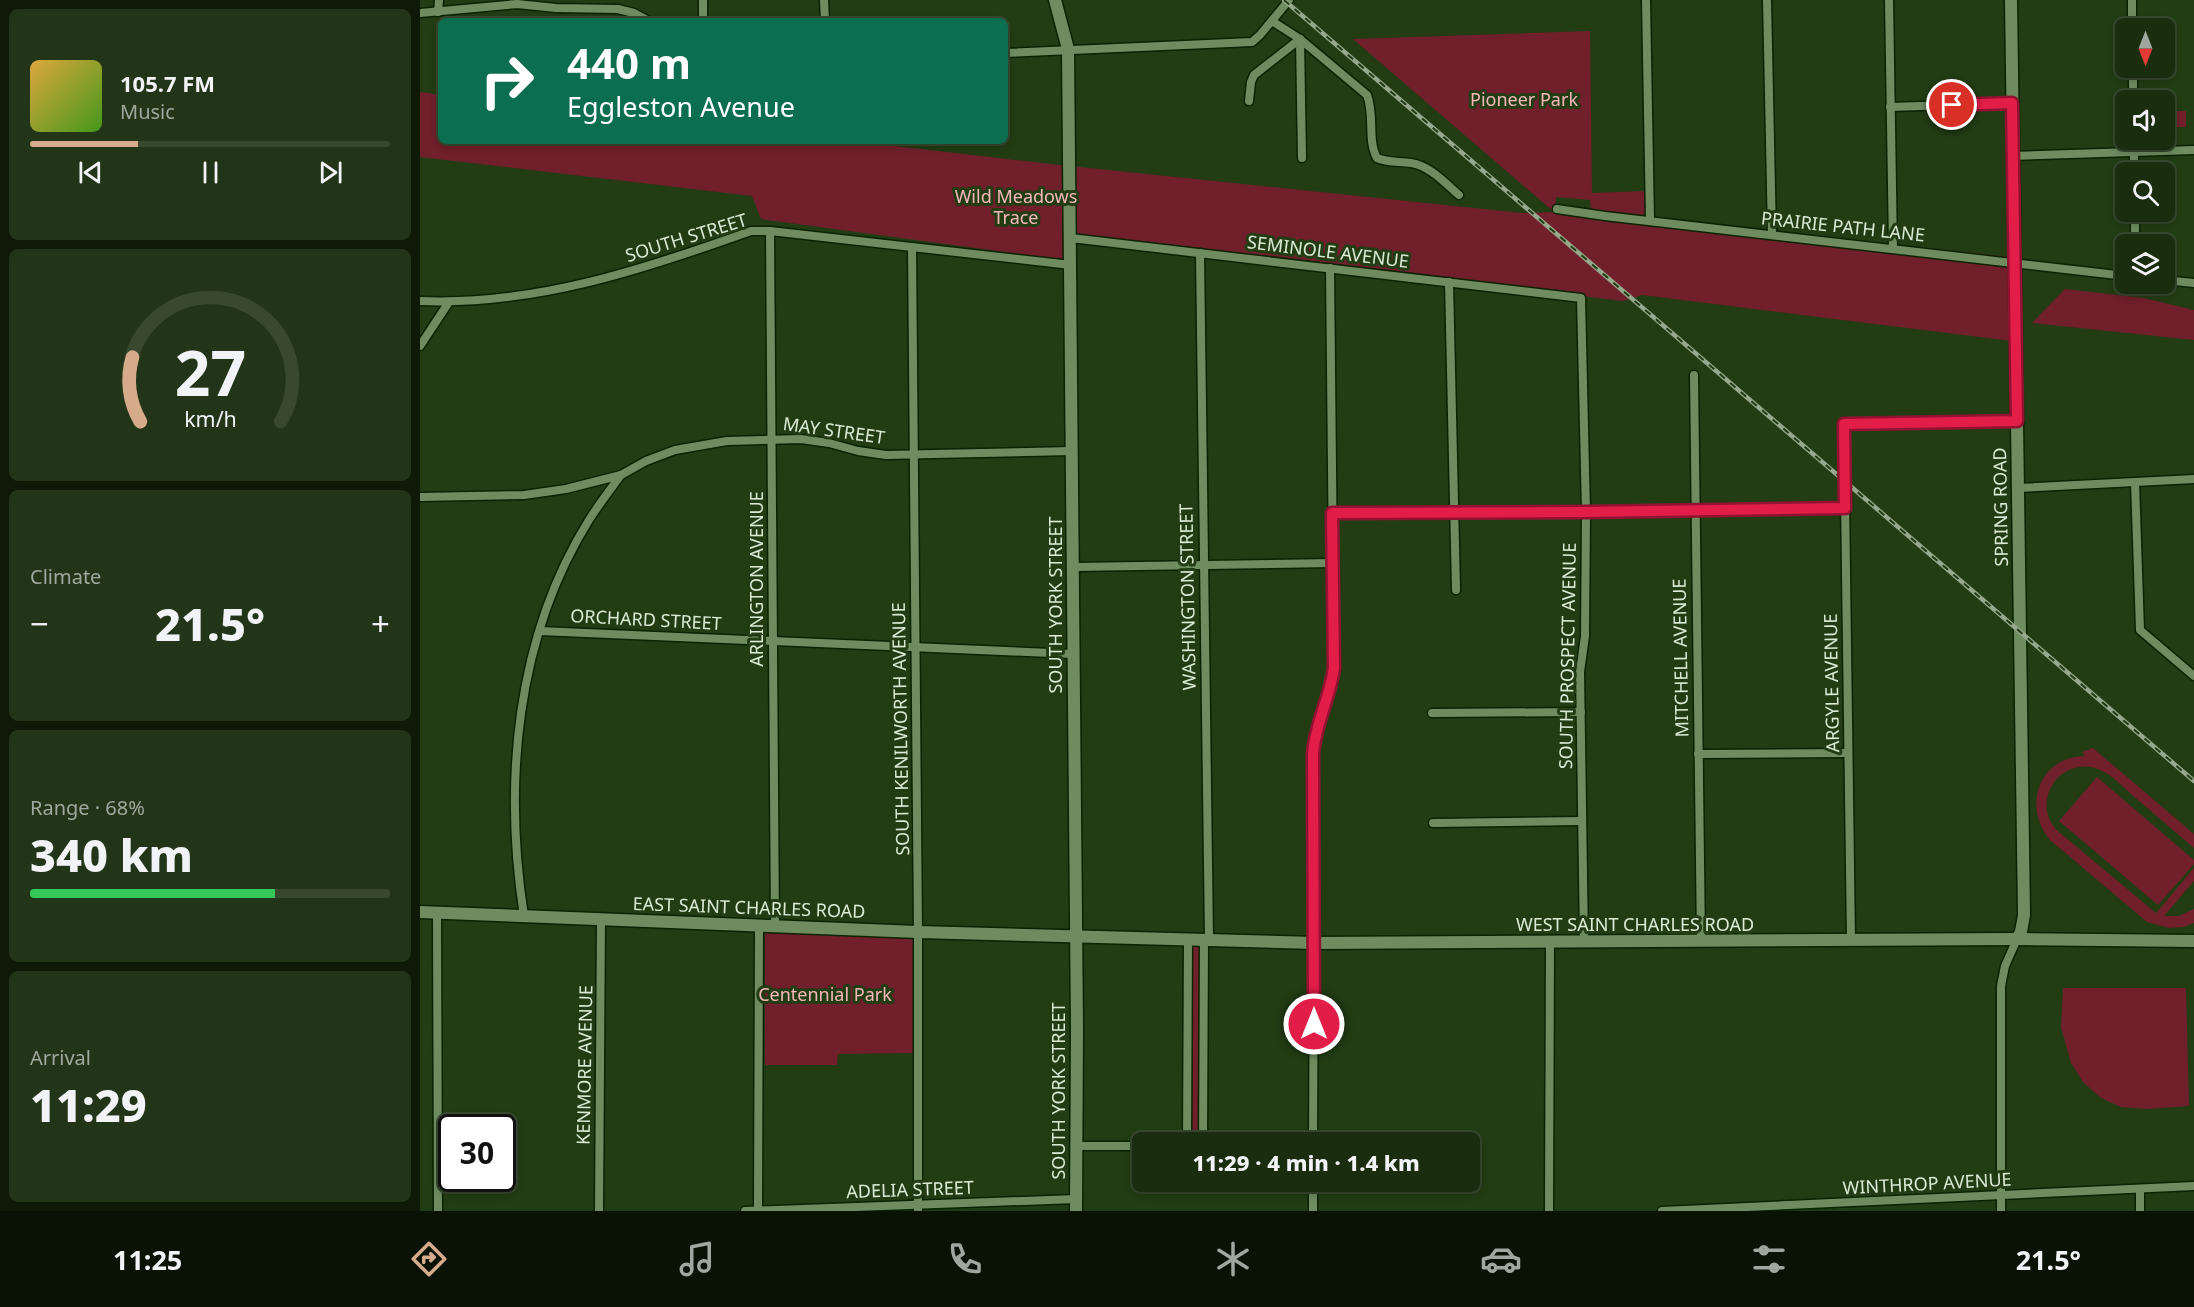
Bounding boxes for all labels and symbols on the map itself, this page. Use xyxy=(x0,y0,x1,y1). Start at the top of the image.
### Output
north arrow xyxy=(2115,18,2175,78)
pin xyxy=(1926,79,1977,130)
park label: Pioneer Park xyxy=(1470,87,1578,111)
park label: Wild Meadows Trace xyxy=(955,184,1077,229)
street label: PRAIRIE PATH LANE xyxy=(1760,205,1926,247)
street label: SOUTH STREET xyxy=(622,207,750,267)
street label: SEMINOLE AVENUE xyxy=(1246,229,1410,273)
street label: MAY STREET xyxy=(781,411,887,449)
street label: SPRING ROAD xyxy=(1987,447,2013,567)
street label: ARLINGTON AVENUE xyxy=(744,491,768,667)
street label: WASHINGTON STREET xyxy=(1173,503,1201,691)
street label: SOUTH YORK STREET xyxy=(1043,516,1067,694)
street label: SOUTH PROSPECT AVENUE xyxy=(1553,543,1581,769)
street label: MITCHELL AVENUE xyxy=(1667,578,1693,738)
street label: SOUTH KENILWORTH AVENUE xyxy=(886,602,914,856)
street label: ORCHARD STREET xyxy=(570,603,722,635)
street label: ARGYLE AVENUE xyxy=(1818,614,1844,752)
street label: EAST SAINT CHARLES ROAD xyxy=(632,891,866,923)
street label: WEST SAINT CHARLES ROAD xyxy=(1516,912,1754,936)
park label: Centennial Park xyxy=(758,982,892,1006)
street label: KENMORE AVENUE xyxy=(571,985,597,1145)
position arrow xyxy=(1282,992,1346,1056)
street label: SOUTH YORK STREET xyxy=(1046,1002,1070,1180)
speed limit sign: 30 xyxy=(438,1114,516,1192)
street label: WINTHROP AVENUE xyxy=(1842,1167,2012,1199)
street label: ADELIA STREET xyxy=(846,1175,974,1203)

